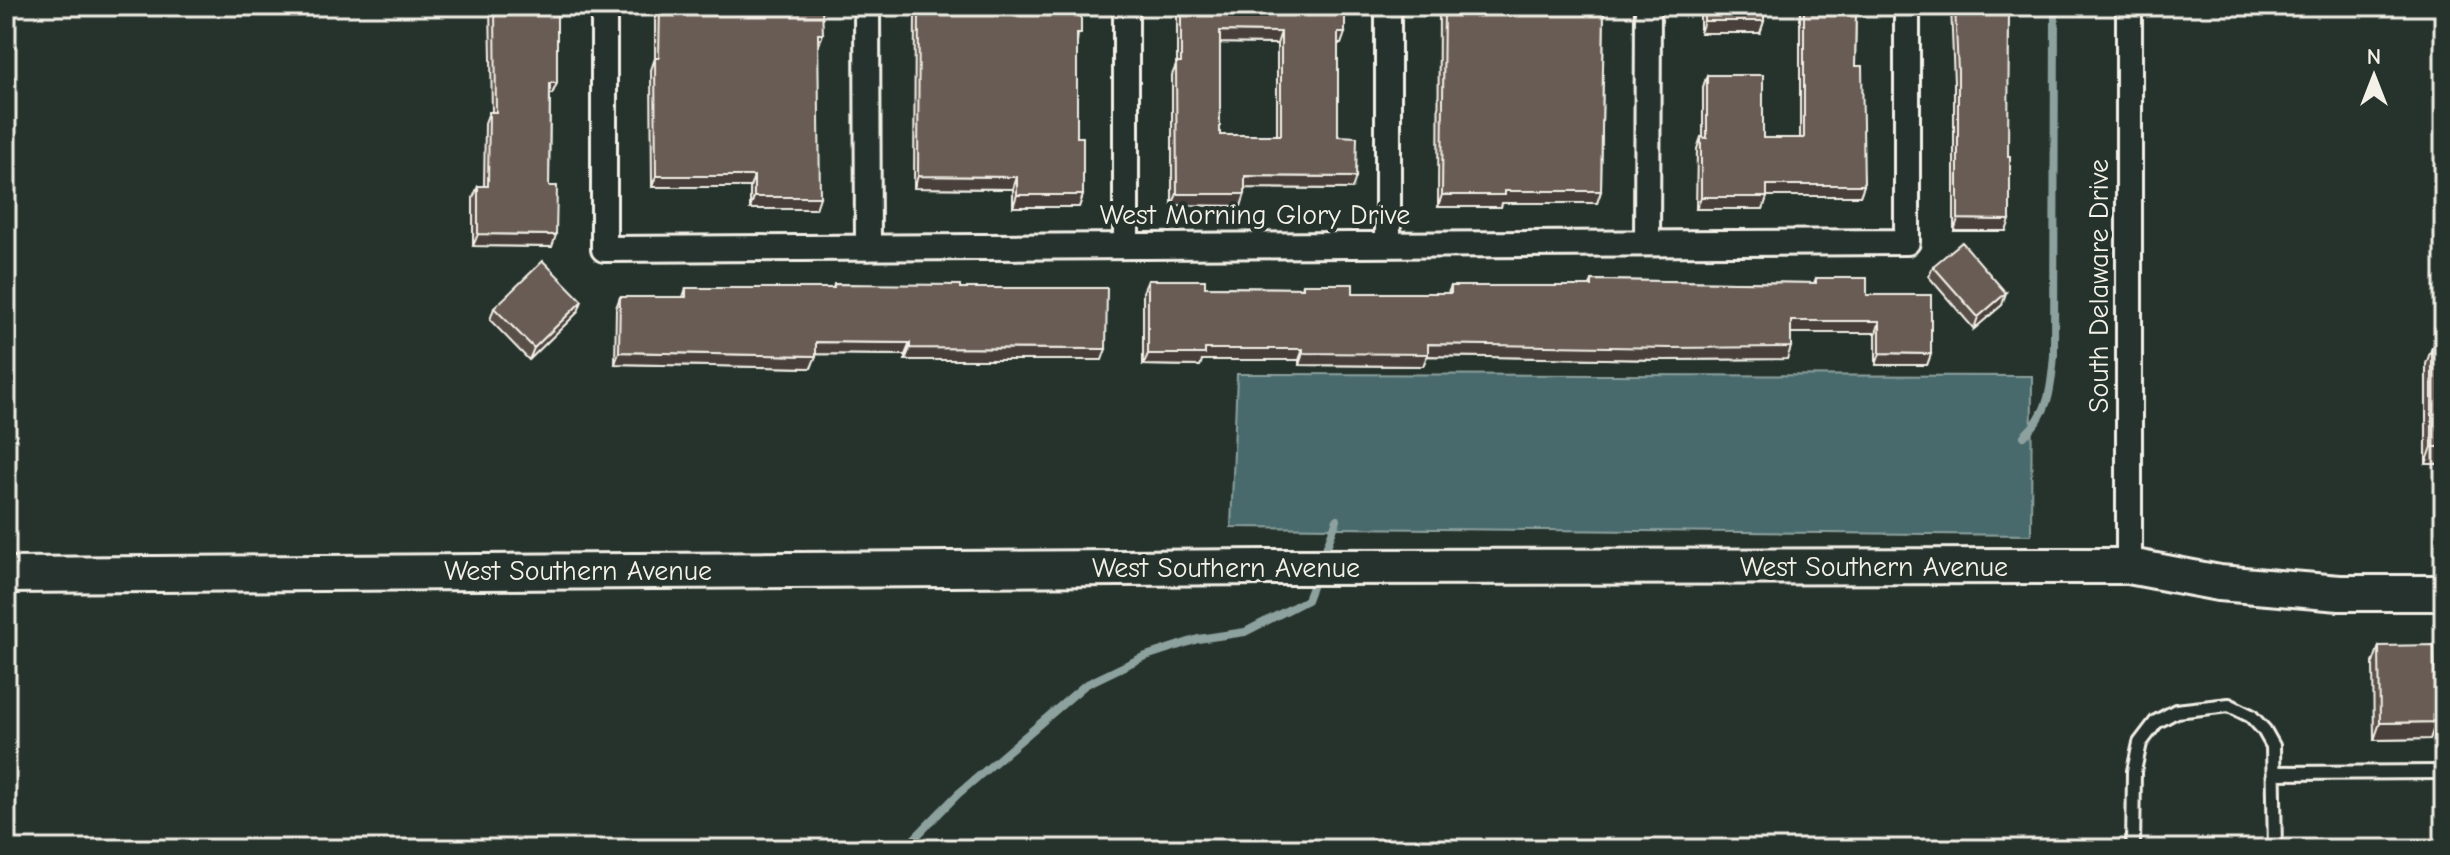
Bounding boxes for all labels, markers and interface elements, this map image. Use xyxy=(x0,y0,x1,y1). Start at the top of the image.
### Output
north arrow xyxy=(2334,36,2414,116)
text: N xyxy=(2367,44,2381,70)
street label: South Delaware Drive xyxy=(2083,159,2115,413)
street label: West Morning Glory Drive xyxy=(1100,199,1410,231)
street label: West Southern Avenue xyxy=(1740,551,2008,583)
street label: West Southern Avenue xyxy=(1092,552,1360,584)
street label: West Southern Avenue xyxy=(444,555,712,587)

